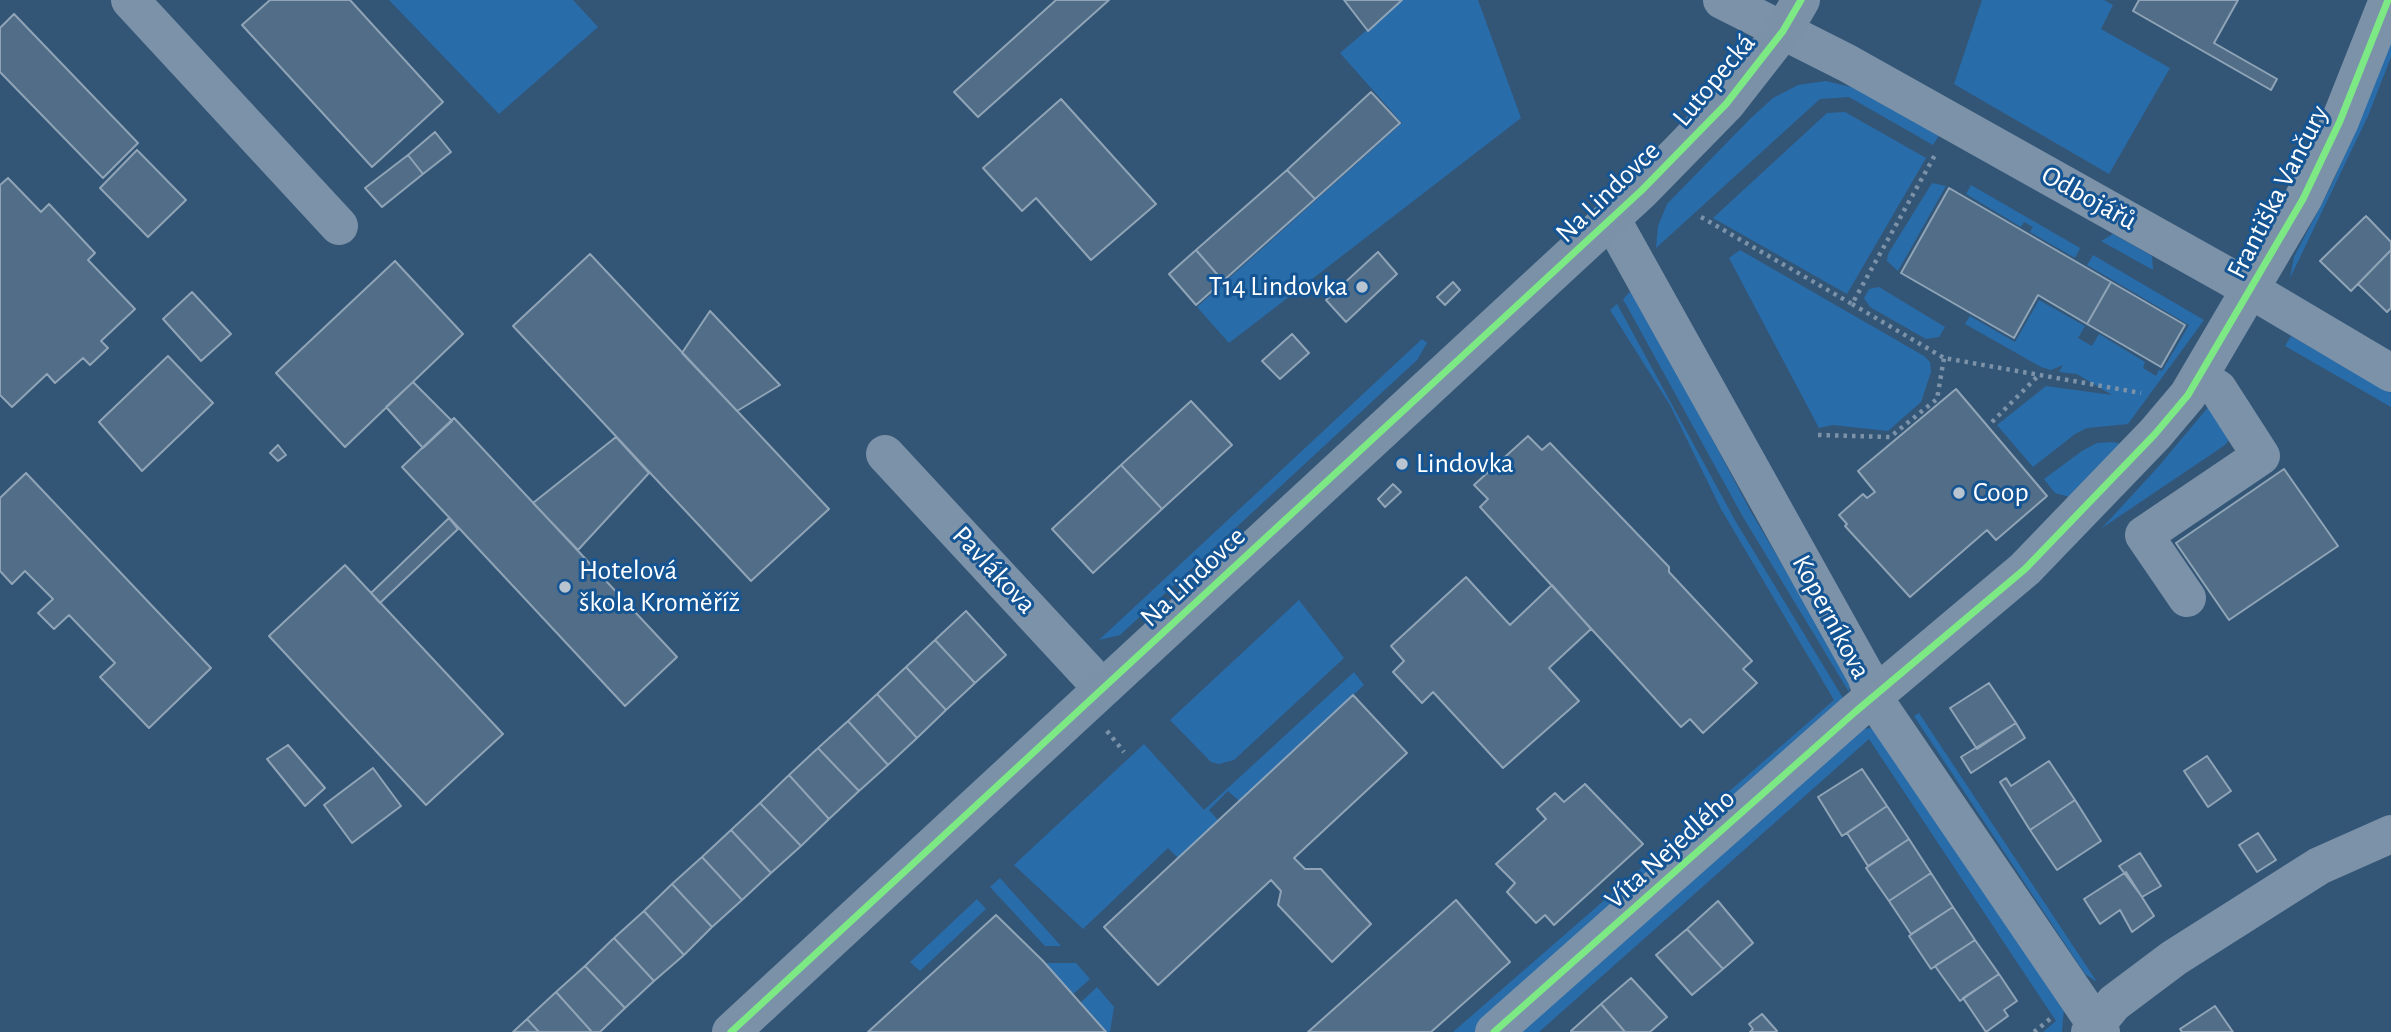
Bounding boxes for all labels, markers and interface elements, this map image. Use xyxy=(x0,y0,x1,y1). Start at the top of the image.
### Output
street label: Lutopecká xyxy=(1665,27,1763,133)
street label: Františka Vančury xyxy=(2220,100,2336,284)
street label: Na Lindovce xyxy=(1549,134,1667,250)
street label: Odbojářů xyxy=(2035,158,2143,238)
place label: T14 Lindovka xyxy=(1209,270,1348,304)
marker: T14 Lindovka xyxy=(1354,279,1370,295)
place label: Lindovka xyxy=(1416,447,1514,481)
marker: Lindovka xyxy=(1394,456,1410,472)
place label: Coop xyxy=(1973,476,2029,510)
marker: Coop xyxy=(1951,485,1967,501)
street label: Pavlákova xyxy=(945,519,1043,621)
street label: Na Lindovce xyxy=(1133,520,1253,634)
street label: Koperníkova xyxy=(1784,549,1878,685)
place label: Hotelová škola Kroměříž xyxy=(579,554,740,620)
marker: Hotelová škola Kroměříž xyxy=(557,579,573,595)
street label: Víta Nejedlého xyxy=(1598,782,1742,916)

